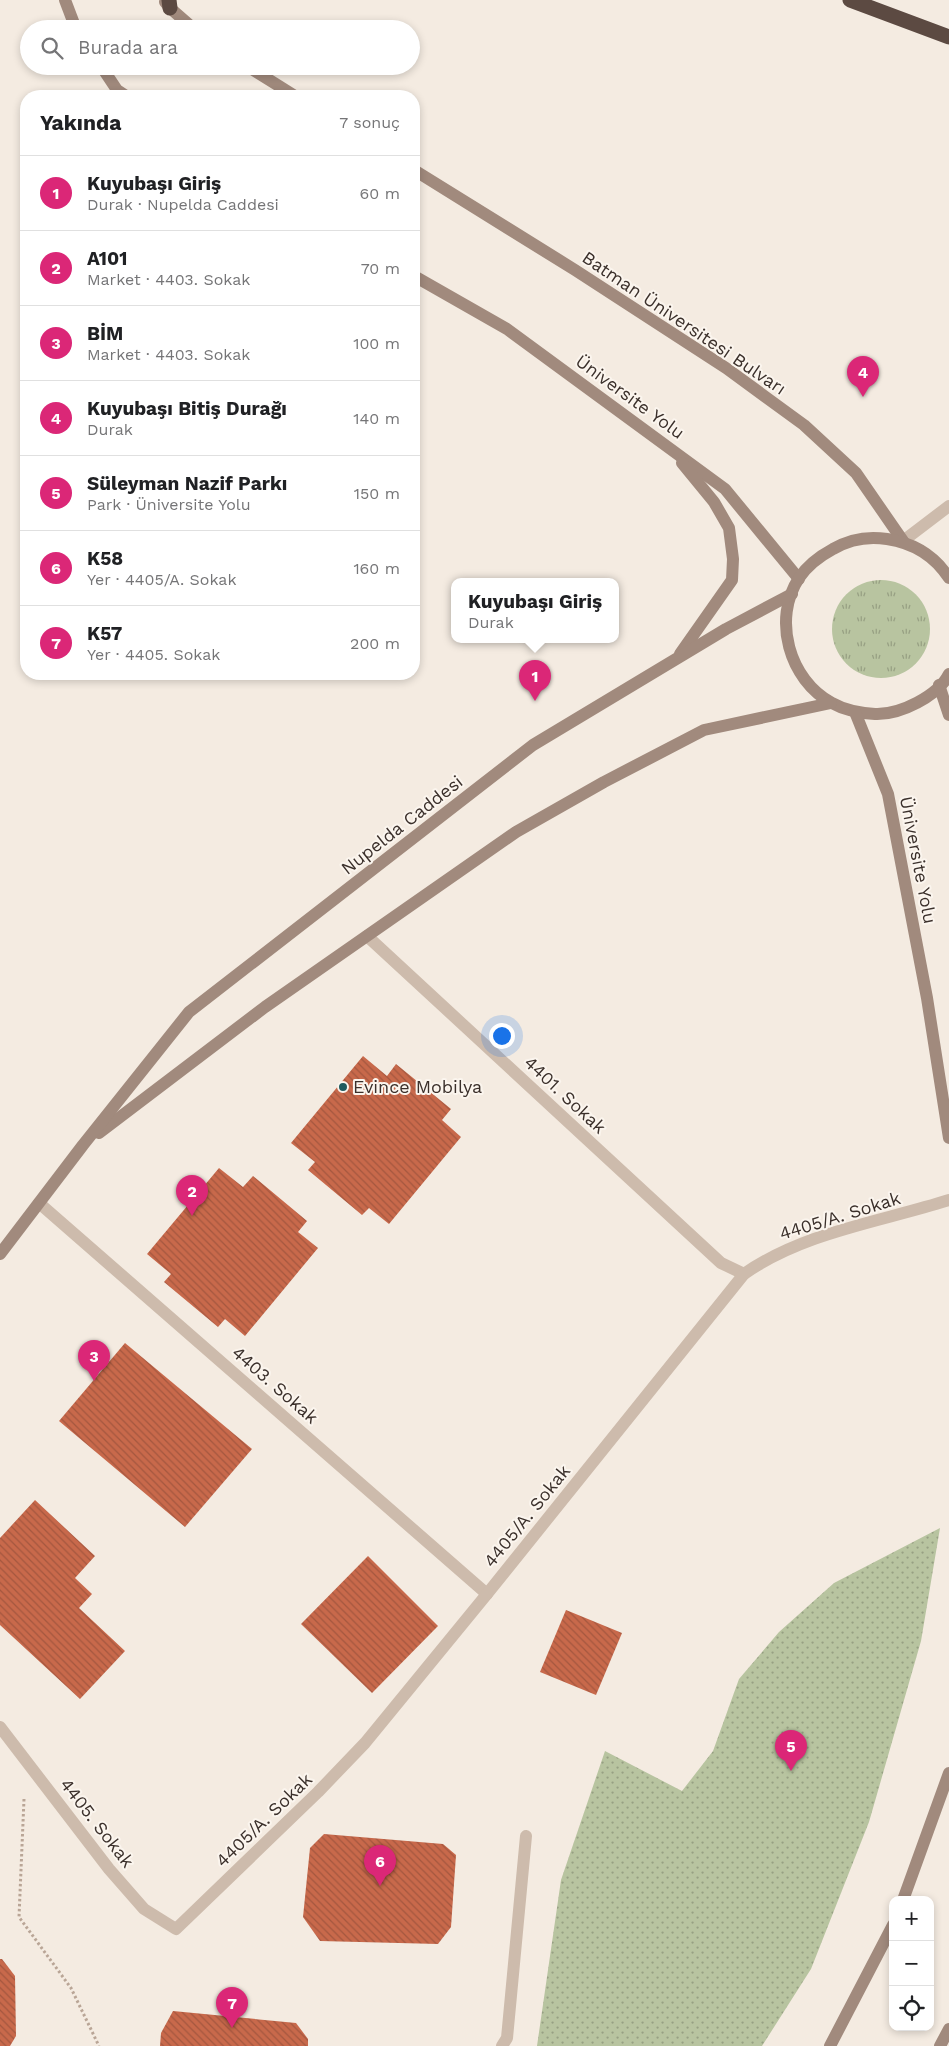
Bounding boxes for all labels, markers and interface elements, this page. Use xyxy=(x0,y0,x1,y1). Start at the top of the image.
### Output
search box xyxy=(20,20,420,75)
icon: search xyxy=(38,34,66,62)
text: Burada ara xyxy=(78,36,178,59)
text: Yakında xyxy=(40,110,121,135)
text: 7 sonuç xyxy=(339,113,400,132)
text: Kuyubaşı Giriş xyxy=(87,172,221,195)
text: 1 xyxy=(53,184,59,203)
text: 60 m xyxy=(360,184,400,203)
text: Durak · Nupelda Caddesi xyxy=(87,195,279,214)
street label: Batman Üniversitesi Bulvarı xyxy=(578,246,790,399)
text: A101 xyxy=(87,247,127,270)
text: 2 xyxy=(51,259,61,278)
text: 70 m xyxy=(361,259,400,278)
text: Market · 4403. Sokak xyxy=(87,270,250,289)
text: BİM xyxy=(87,322,123,345)
text: 3 xyxy=(51,334,61,353)
text: 100 m xyxy=(353,334,400,353)
text: Market · 4403. Sokak xyxy=(87,345,250,364)
street label: Üniversite Yolu xyxy=(572,350,689,443)
pin: 4 xyxy=(847,356,879,397)
text: Kuyubaşı Bitiş Durağı xyxy=(87,397,287,420)
text: 4 xyxy=(51,409,61,428)
text: 140 m xyxy=(353,409,400,428)
text: Durak xyxy=(87,420,133,439)
text: Süleyman Nazif Parkı xyxy=(87,472,287,495)
text: 5 xyxy=(51,484,61,503)
text: 150 m xyxy=(354,484,400,503)
text: Park · Üniversite Yolu xyxy=(87,495,251,514)
text: K58 xyxy=(87,547,123,570)
text: 6 xyxy=(51,559,61,578)
text: 160 m xyxy=(353,559,400,578)
text: Yer · 4405/A. Sokak xyxy=(87,570,237,589)
popup xyxy=(451,578,619,643)
text: Kuyubaşı Giriş xyxy=(468,590,602,613)
text: Durak xyxy=(468,613,514,632)
text: K57 xyxy=(87,622,122,645)
text: 7 xyxy=(51,634,61,653)
text: 200 m xyxy=(350,634,400,653)
text: Yer · 4405. Sokak xyxy=(87,645,220,664)
pin: 1 xyxy=(519,660,551,701)
street label: Nupelda Caddesi xyxy=(337,771,467,879)
street label: Üniversite Yolu xyxy=(896,794,941,925)
your location xyxy=(489,1023,515,1049)
street label: 4401. Sokak xyxy=(520,1052,610,1138)
place label: Evince Mobilya xyxy=(353,1076,482,1097)
marker: Evince Mobilya xyxy=(337,1081,349,1093)
pin: 2 xyxy=(176,1175,208,1216)
street label: 4405/A. Sokak xyxy=(777,1187,903,1244)
pin: 3 xyxy=(78,1340,110,1381)
street label: 4403. Sokak xyxy=(228,1342,323,1428)
street label: 4405/A. Sokak xyxy=(479,1460,574,1571)
pin: 5 xyxy=(775,1730,807,1771)
street label: 4405/A. Sokak xyxy=(211,1768,316,1871)
street label: 4405. Sokak xyxy=(56,1774,139,1871)
pin: 6 xyxy=(364,1845,396,1886)
map controls xyxy=(889,1896,934,2031)
button: + xyxy=(889,1896,934,1941)
button: − xyxy=(889,1941,934,1986)
button: locate xyxy=(889,1986,934,2031)
pin: 7 xyxy=(216,1987,248,2028)

